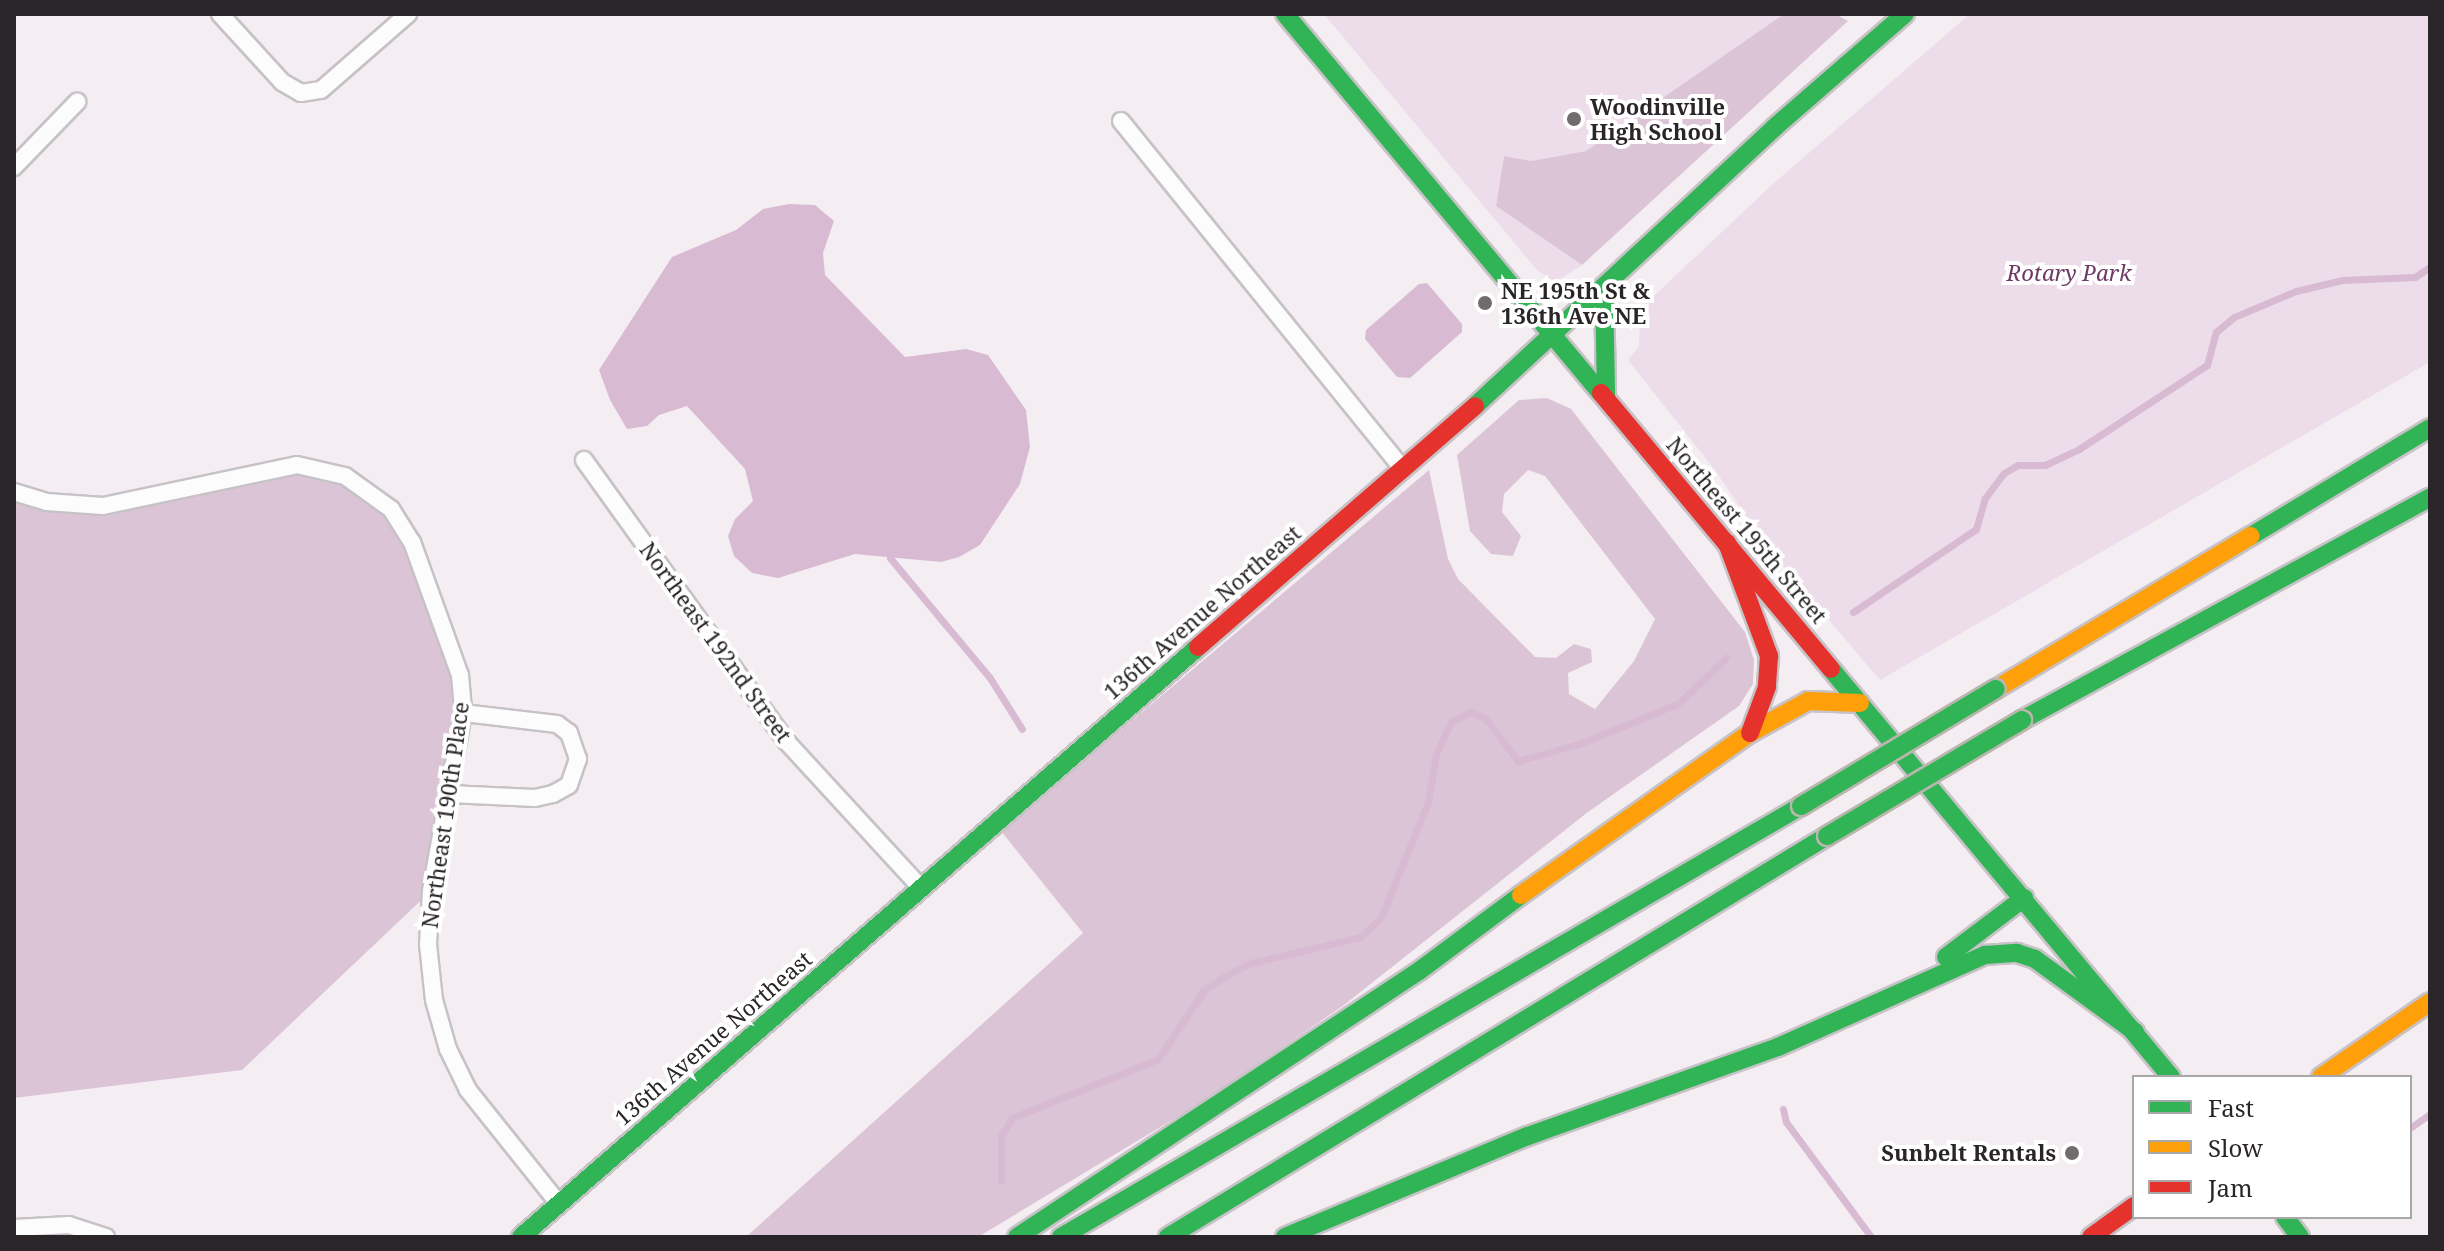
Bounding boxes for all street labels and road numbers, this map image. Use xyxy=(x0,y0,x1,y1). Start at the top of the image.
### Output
street label: Northeast 195th Street xyxy=(1661,432,1833,628)
street label: 136th Avenue Northeast xyxy=(1098,519,1306,705)
street label: Northeast 192nd Street xyxy=(635,537,797,747)
street label: Northeast 190th Place xyxy=(416,700,474,930)
street label: 136th Avenue Northeast xyxy=(609,945,817,1131)

